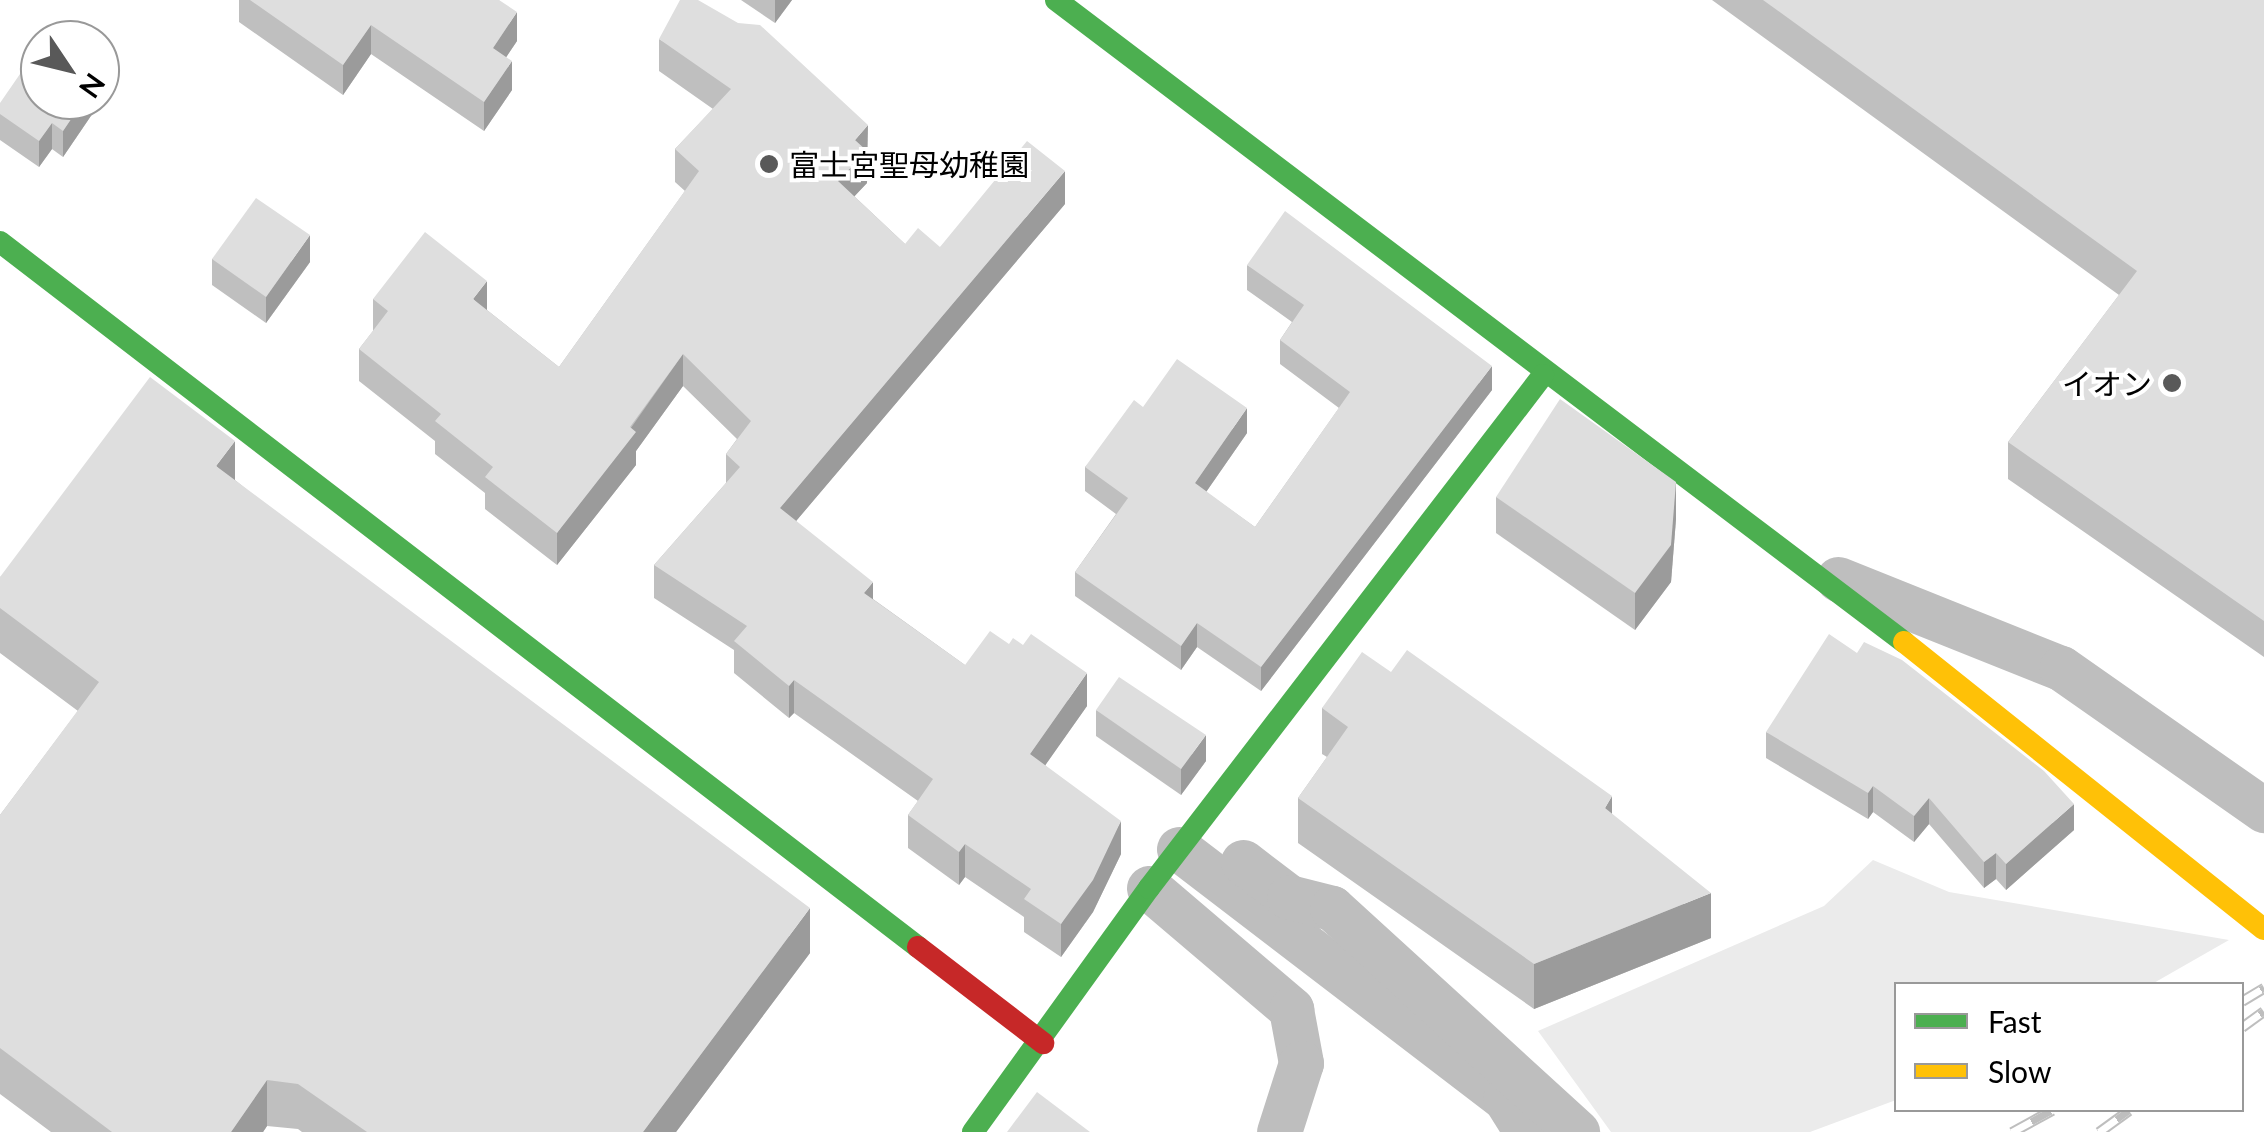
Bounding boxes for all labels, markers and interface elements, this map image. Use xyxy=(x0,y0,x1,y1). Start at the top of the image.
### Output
north arrow xyxy=(20,20,120,120)
text: N xyxy=(73,67,113,105)
place label: 富士宮聖母幼稚園 xyxy=(789,146,1029,182)
marker: 富士宮聖母幼稚園 xyxy=(758,153,780,175)
place label: イオン xyxy=(2062,365,2152,401)
marker: イオン xyxy=(2161,372,2183,394)
legend xyxy=(1894,982,2244,1112)
text: Fast xyxy=(1988,1003,2042,1039)
text: Slow xyxy=(1988,1053,2051,1089)

